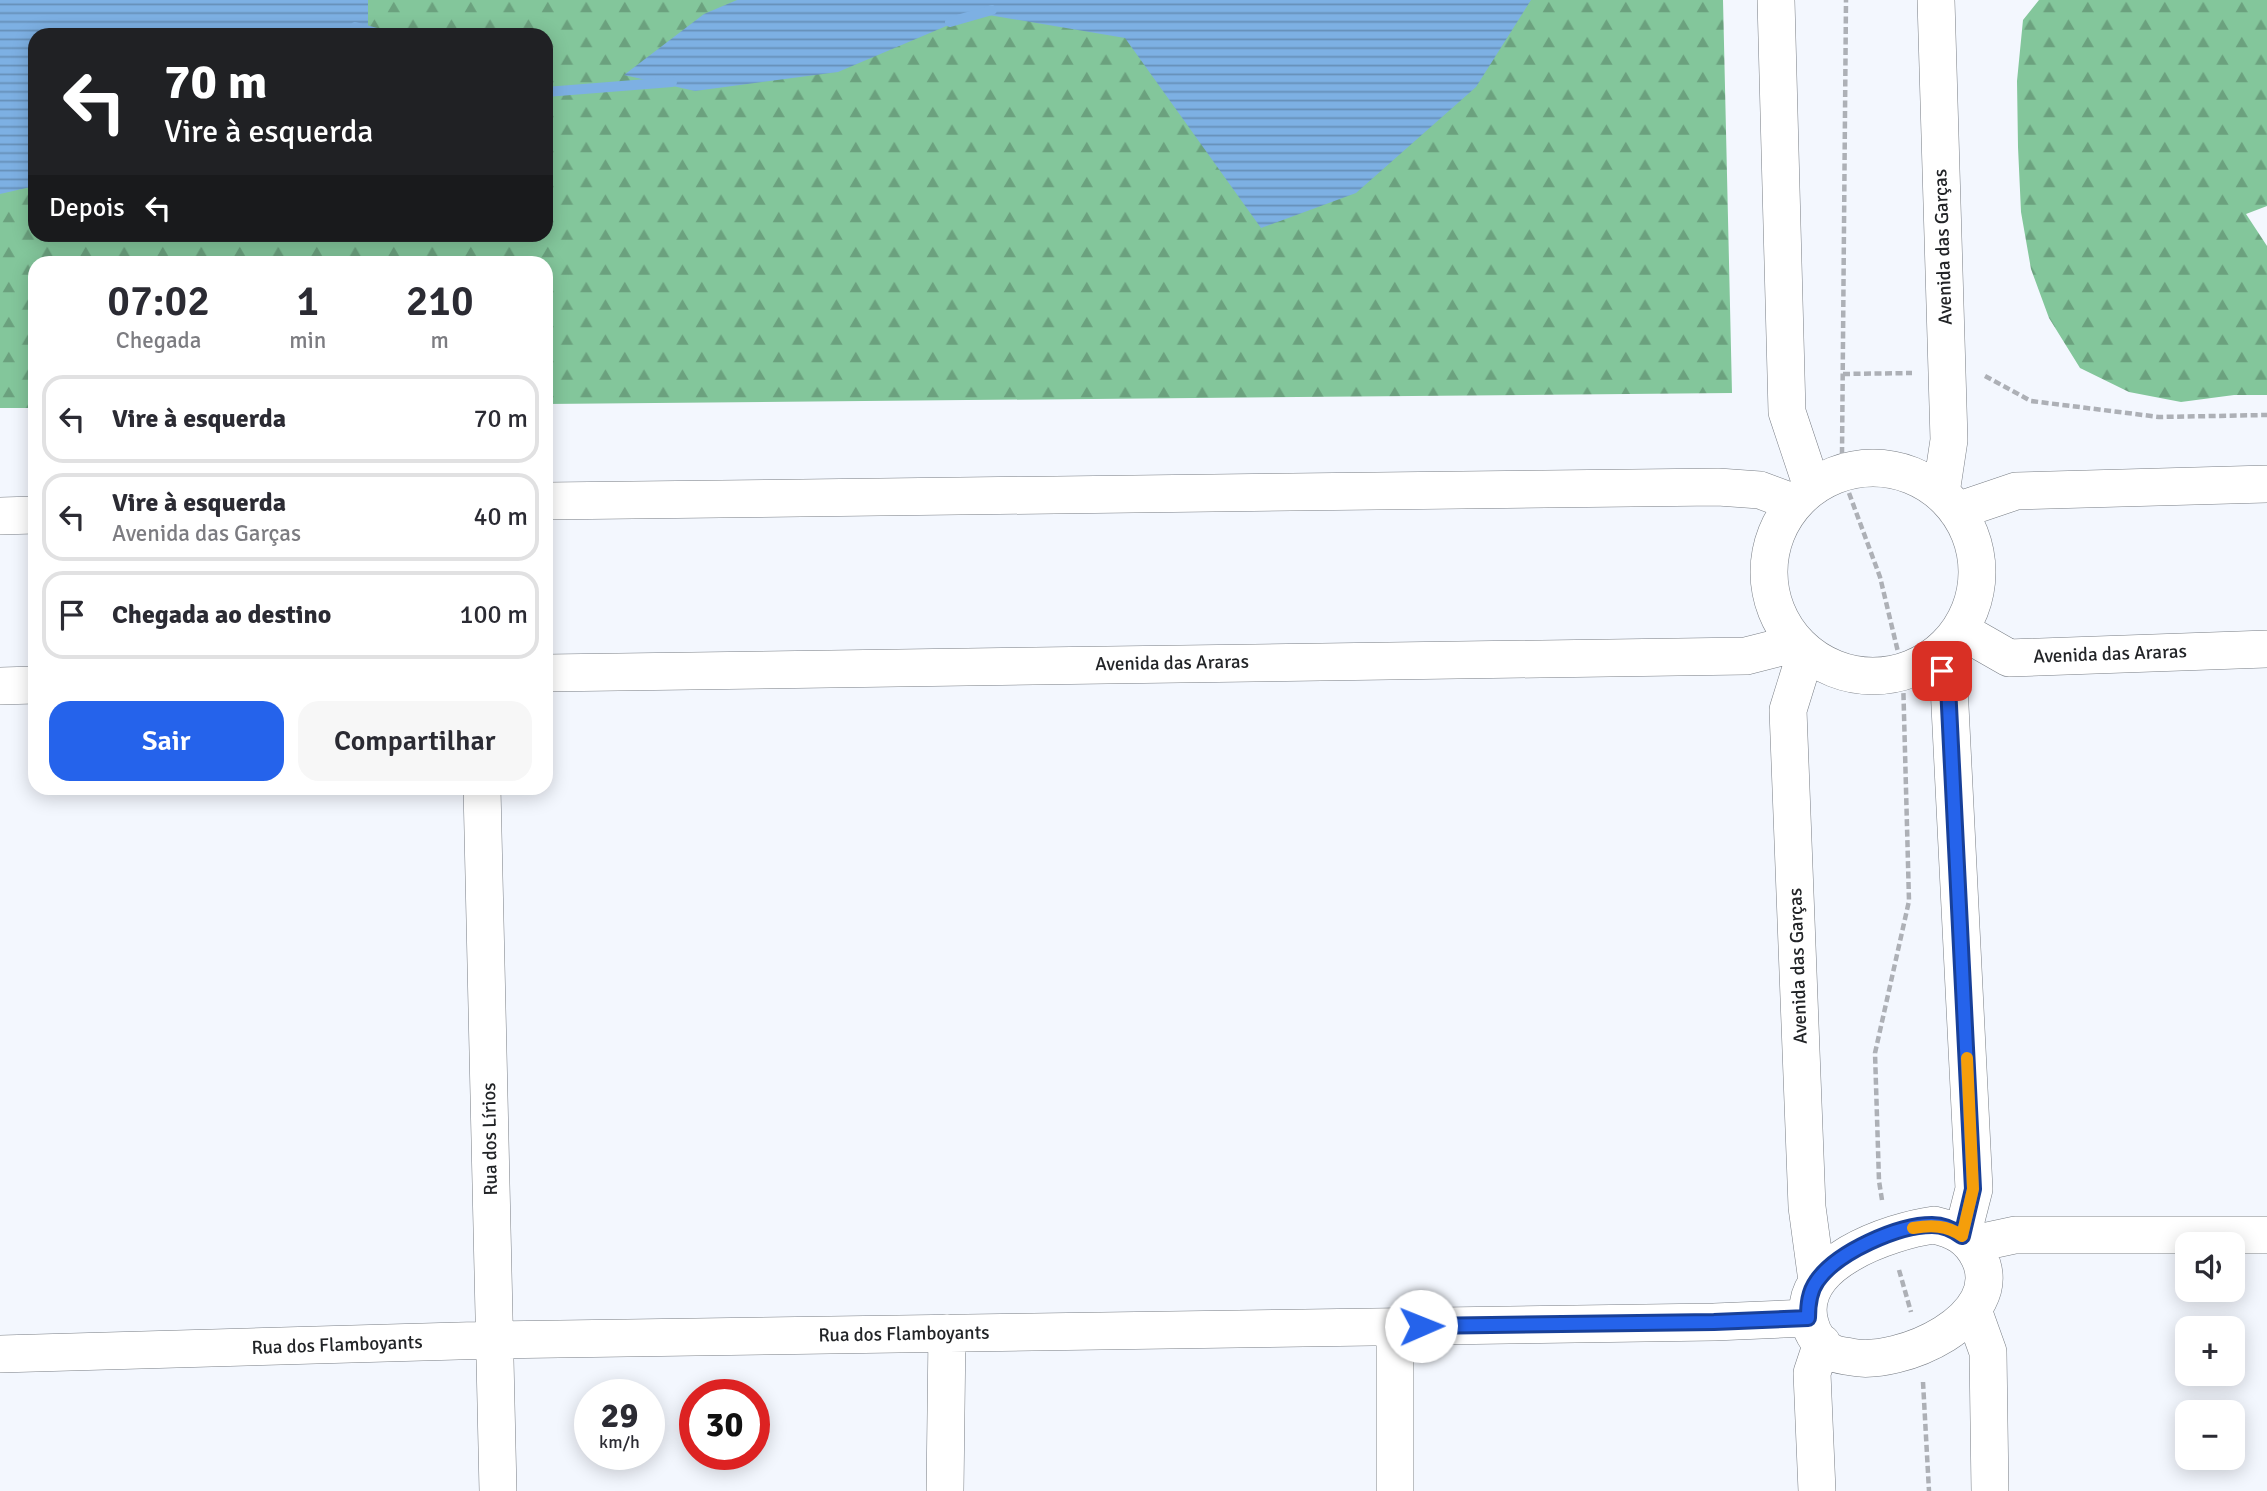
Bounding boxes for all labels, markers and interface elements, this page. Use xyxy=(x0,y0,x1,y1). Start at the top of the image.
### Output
text: 70 m xyxy=(164,52,267,112)
icon: left xyxy=(49,56,140,147)
text: Vire à esquerda xyxy=(164,112,374,151)
street label: Avenida das Garças xyxy=(1928,169,1958,325)
icon: left xyxy=(139,189,177,227)
text: Depois xyxy=(49,192,125,224)
text: 07:02 xyxy=(107,276,210,327)
text: 1 xyxy=(296,276,319,327)
text: 210 xyxy=(406,276,474,327)
text: Chegada xyxy=(116,326,201,355)
text: min xyxy=(289,326,326,355)
text: m xyxy=(430,326,449,355)
icon: left xyxy=(53,400,91,438)
text: Vire à esquerda xyxy=(112,403,286,435)
text: 70 m xyxy=(473,403,528,435)
text: Vire à esquerda xyxy=(112,487,286,519)
icon: left xyxy=(53,498,91,536)
text: 40 m xyxy=(473,501,528,533)
text: Avenida das Garças xyxy=(112,519,301,548)
icon: arrive xyxy=(53,596,91,634)
text: Chegada ao destino xyxy=(112,599,331,631)
text: 100 m xyxy=(459,599,528,631)
street label: Avenida das Araras xyxy=(2033,639,2187,669)
pin xyxy=(1912,641,1972,701)
street label: Avenida das Araras xyxy=(1095,650,1249,676)
icon: arrive xyxy=(1923,652,1961,690)
button: Sair xyxy=(49,701,284,781)
button: Compartilhar xyxy=(298,701,532,781)
street label: Avenida das Garças xyxy=(1783,888,1813,1044)
street label: Rua dos Lírios xyxy=(477,1082,503,1196)
map controls xyxy=(2175,1232,2245,1470)
button: sound xyxy=(2175,1232,2245,1302)
position arrow xyxy=(1384,1289,1458,1363)
button: + xyxy=(2175,1316,2245,1386)
street label: Rua dos Flamboyants xyxy=(818,1321,990,1347)
street label: Rua dos Flamboyants xyxy=(251,1330,423,1360)
speed limit sign: 30 xyxy=(679,1379,770,1470)
text: 29 xyxy=(601,1394,638,1437)
button: − xyxy=(2175,1400,2245,1470)
text: km/h xyxy=(599,1431,640,1453)

